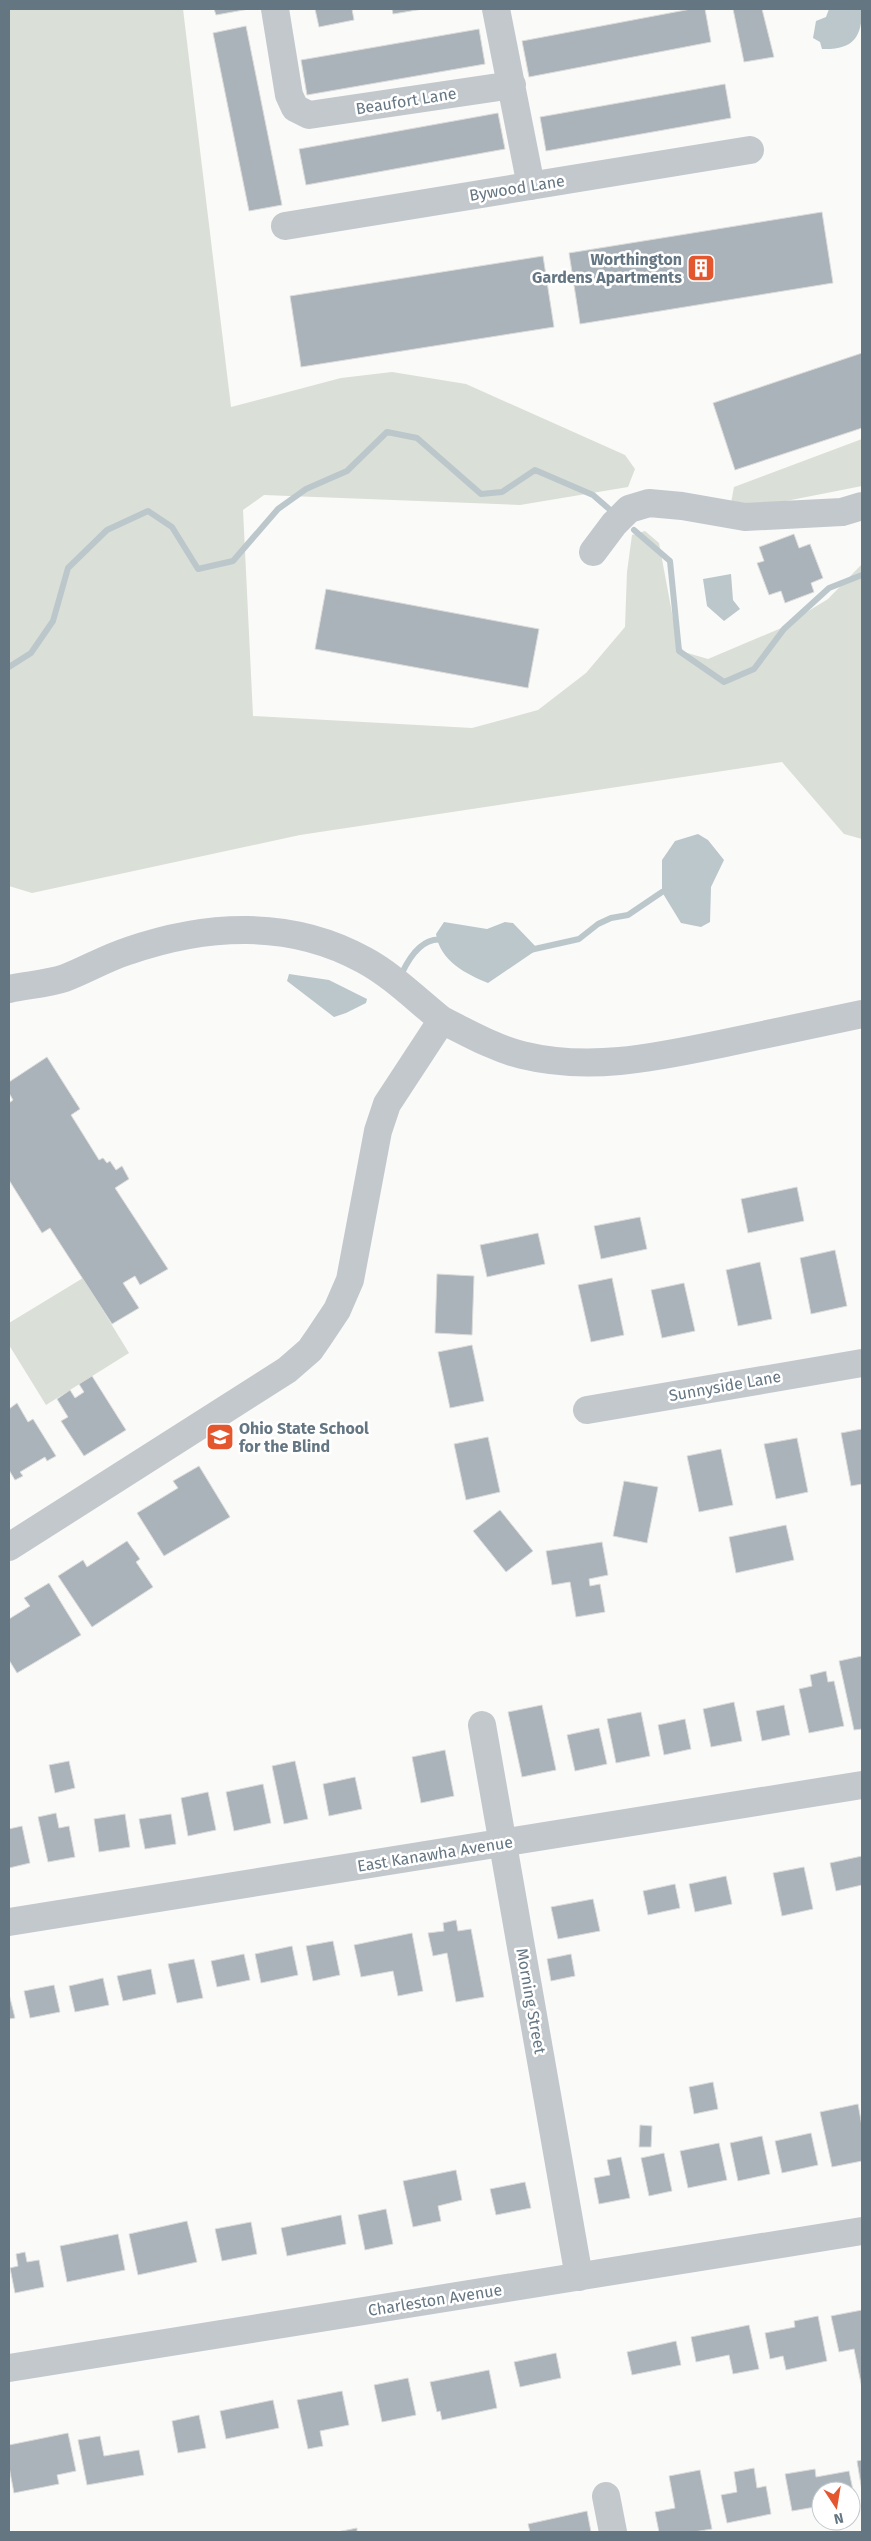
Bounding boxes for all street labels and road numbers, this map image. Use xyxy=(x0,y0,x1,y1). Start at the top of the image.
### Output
street label: Beaufort Lane xyxy=(354,84,458,118)
street label: Bywood Lane xyxy=(468,171,566,205)
street label: Sunnyside Lane xyxy=(667,1367,783,1405)
street label: East Kanawha Avenue xyxy=(356,1832,514,1876)
street label: Morning Street xyxy=(512,1947,550,2056)
street label: Charleston Avenue xyxy=(367,2280,503,2320)

